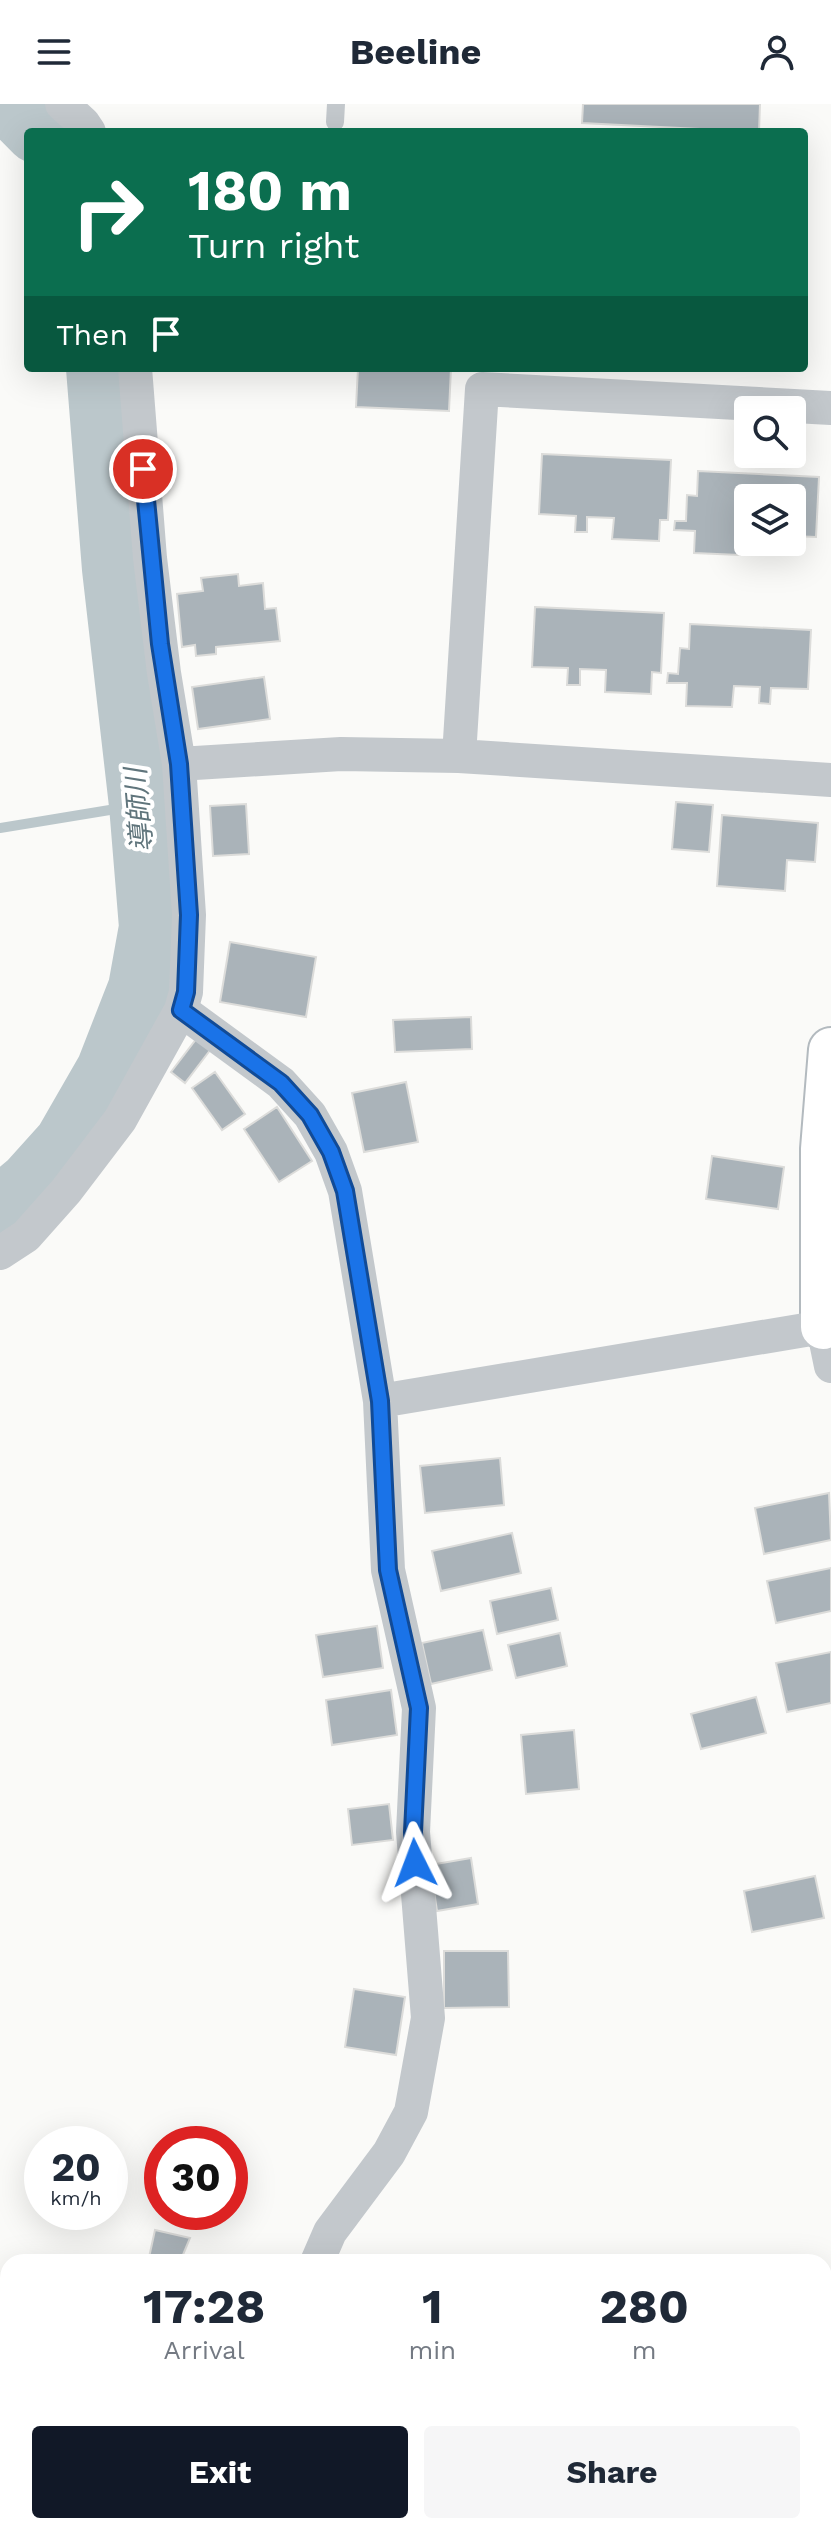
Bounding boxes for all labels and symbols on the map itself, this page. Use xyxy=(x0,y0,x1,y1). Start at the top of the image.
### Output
pin xyxy=(109,435,177,503)
water label: 導師川 xyxy=(119,764,159,853)
position arrow xyxy=(373,1821,457,1905)
speed limit sign: 30 xyxy=(144,2126,248,2230)

